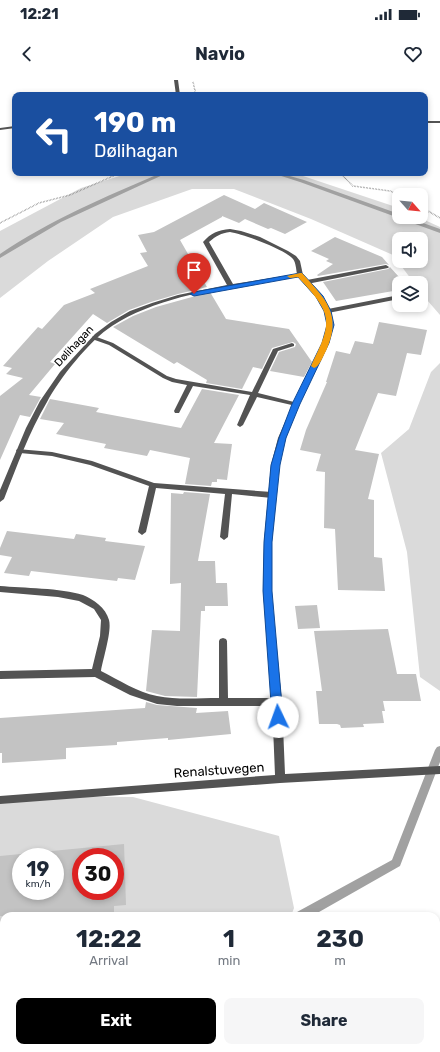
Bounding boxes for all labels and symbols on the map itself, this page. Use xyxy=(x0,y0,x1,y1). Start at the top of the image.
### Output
north arrow xyxy=(392,188,428,224)
pin xyxy=(177,253,211,294)
street label: Dølihagan xyxy=(52,323,96,369)
position arrow xyxy=(257,696,299,738)
street label: Renalstuvegen xyxy=(173,759,265,782)
speed limit sign: 30 xyxy=(72,848,124,900)

